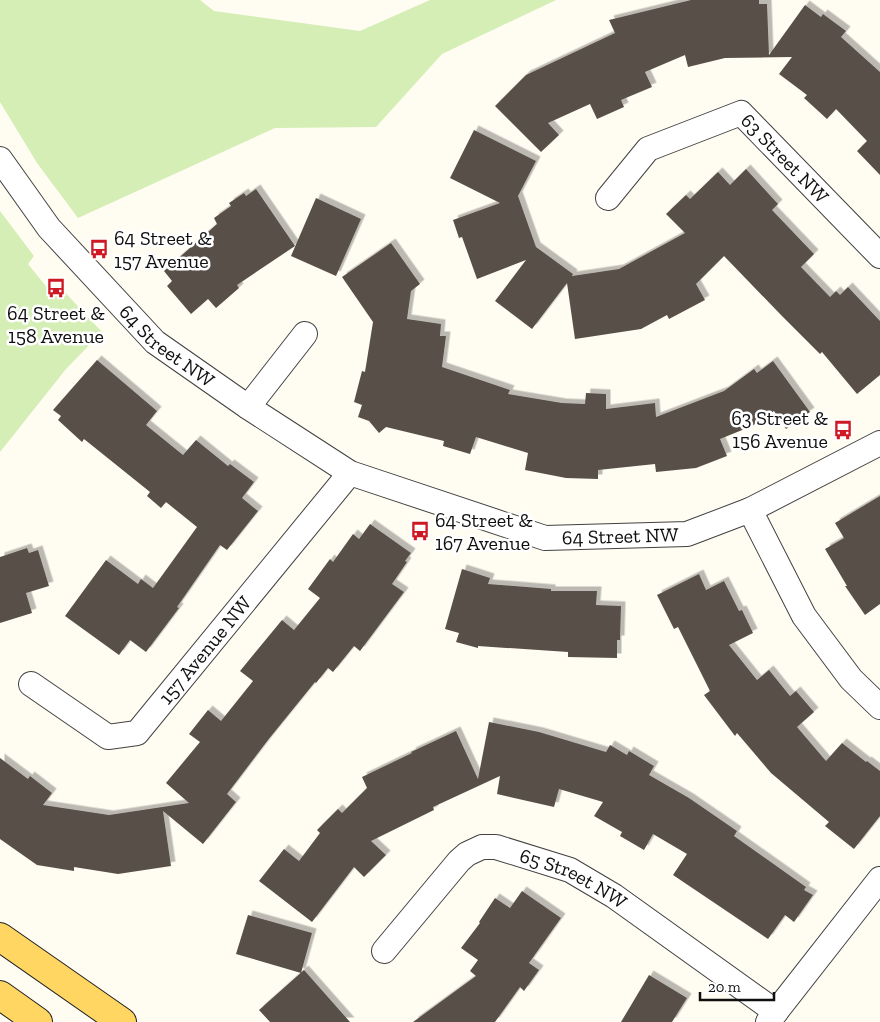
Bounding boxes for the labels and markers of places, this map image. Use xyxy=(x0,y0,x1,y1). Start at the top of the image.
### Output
place label: 64 Street & 157 Avenue xyxy=(114,226,212,273)
bus stop icon: 64 Street & 157 Avenue xyxy=(88,238,110,260)
bus stop icon: 64 Street & 158 Avenue xyxy=(45,277,67,299)
place label: 64 Street & 158 Avenue xyxy=(7,301,105,348)
place label: 63 Street & 156 Avenue xyxy=(731,406,828,453)
bus stop icon: 63 Street & 156 Avenue xyxy=(832,419,854,441)
place label: 64 Street & 167 Avenue xyxy=(435,508,533,555)
bus stop icon: 64 Street & 167 Avenue xyxy=(409,520,431,542)

